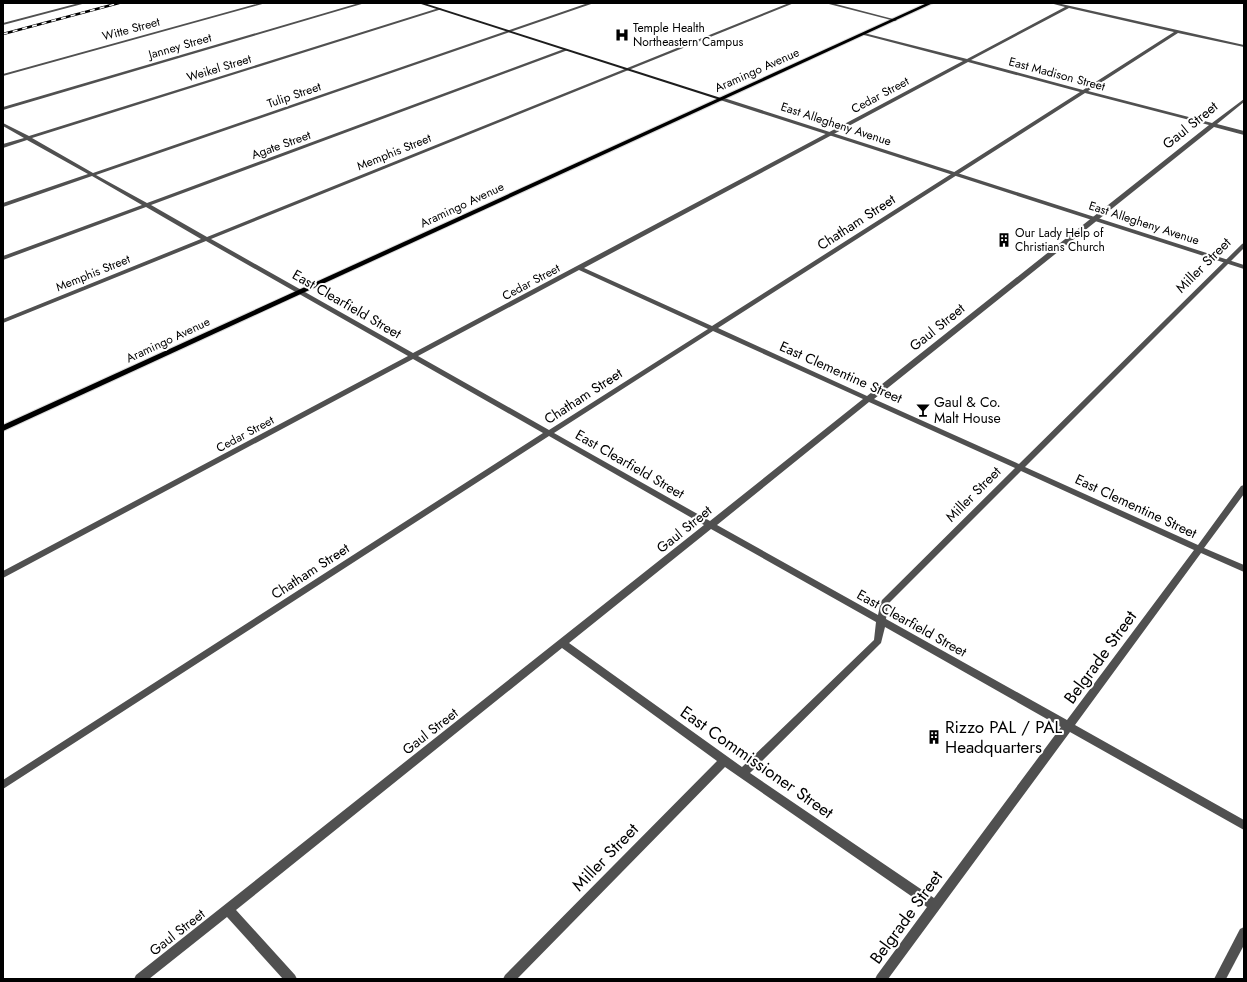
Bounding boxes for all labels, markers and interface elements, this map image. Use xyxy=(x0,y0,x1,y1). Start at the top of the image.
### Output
street label: Witte Street xyxy=(100,13,162,45)
place label: Temple Health Northeastern Campus xyxy=(633,19,744,51)
hospital icon: Temple Health Northeastern Campus xyxy=(614,27,630,43)
street label: Janney Street xyxy=(144,28,214,64)
street label: Aramingo Avenue xyxy=(712,43,802,97)
street label: Weikel Street xyxy=(185,50,254,86)
street label: East Madison Street xyxy=(1007,52,1107,96)
street label: Cedar Street xyxy=(848,72,912,118)
street label: Tulip Street xyxy=(265,77,323,113)
street label: Gaul Street xyxy=(1158,96,1222,153)
street label: East Allegheny Avenue xyxy=(778,98,894,150)
street label: Agate Street xyxy=(249,126,313,164)
street label: Memphis Street xyxy=(354,129,434,175)
street label: Aramingo Avenue xyxy=(417,178,507,232)
street label: Chatham Street xyxy=(813,189,900,255)
street label: East Allegheny Avenue xyxy=(1086,197,1202,249)
place label: Our Lady Help of Christians Church xyxy=(1015,224,1105,256)
building icon: Our Lady Help of Christians Church xyxy=(996,232,1012,248)
street label: Miller Street xyxy=(1171,232,1236,297)
street label: Memphis Street xyxy=(53,250,133,296)
street label: Cedar Street xyxy=(499,259,563,305)
street label: East Clearfield Street xyxy=(289,265,406,344)
street label: Gaul Street xyxy=(905,298,969,355)
street label: Aramingo Avenue xyxy=(123,313,213,367)
street label: East Clementine Street xyxy=(776,336,906,408)
street label: Chatham Street xyxy=(540,363,627,429)
place label: Gaul & Co. Malt House xyxy=(934,392,1001,428)
bar icon: Gaul & Co. Malt House xyxy=(915,402,931,418)
street label: Cedar Street xyxy=(213,411,277,457)
street label: East Clearfield Street xyxy=(572,425,689,504)
street label: Miller Street xyxy=(941,461,1006,526)
street label: East Clementine Street xyxy=(1072,469,1201,543)
street label: Gaul Street xyxy=(652,500,716,557)
street label: Chatham Street xyxy=(267,538,354,604)
street label: East Clearfield Street xyxy=(853,584,971,662)
street label: Belgrade Street xyxy=(1058,605,1142,709)
street label: East Commissioner Street xyxy=(676,700,838,824)
street label: Gaul Street xyxy=(398,702,463,759)
place label: Rizzo PAL / PAL Headquarters xyxy=(945,715,1063,759)
building icon: Rizzo PAL / PAL Headquarters xyxy=(926,729,942,745)
street label: Miller Street xyxy=(566,818,644,896)
street label: Belgrade Street xyxy=(864,865,948,969)
street label: Gaul Street xyxy=(145,903,210,960)

